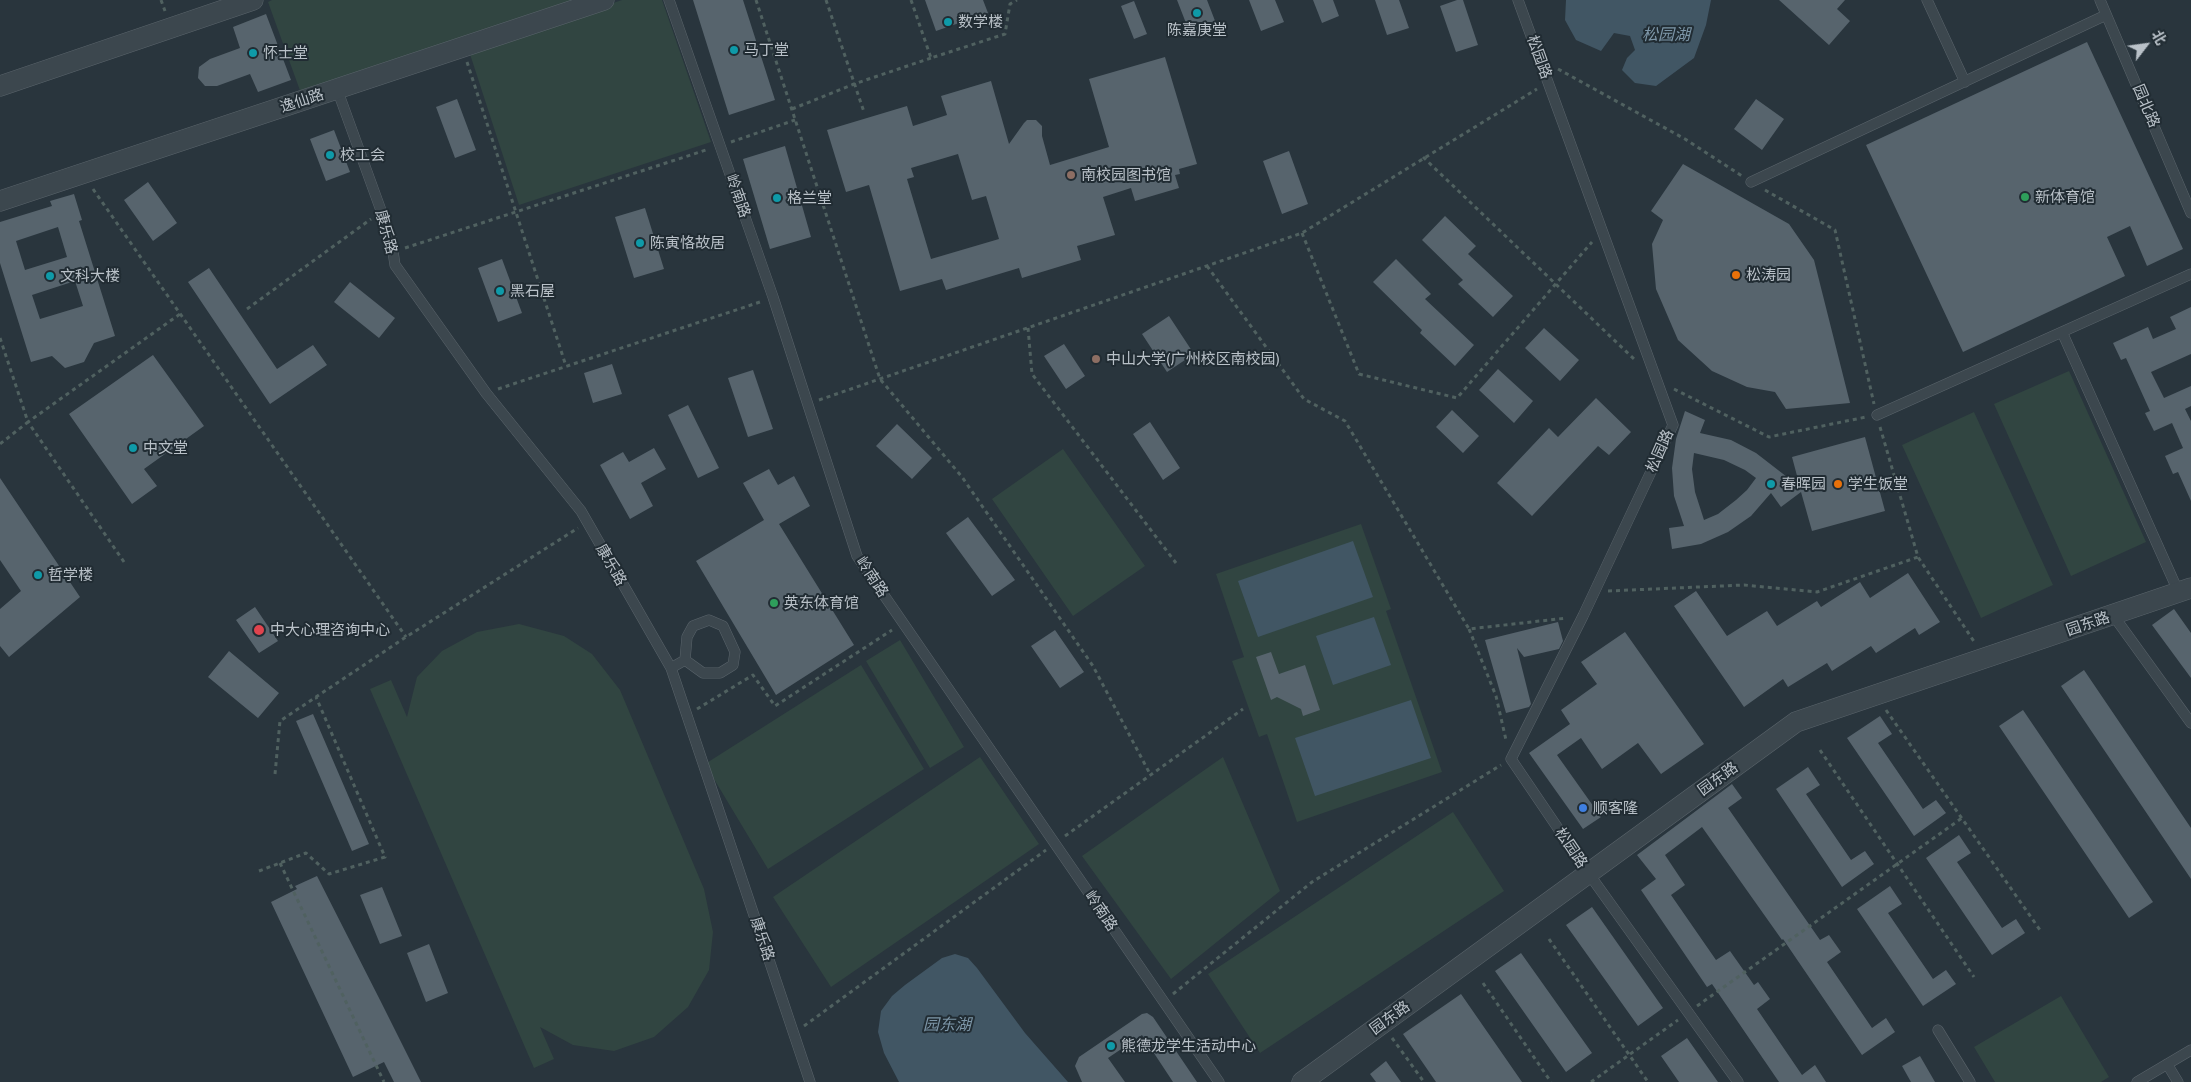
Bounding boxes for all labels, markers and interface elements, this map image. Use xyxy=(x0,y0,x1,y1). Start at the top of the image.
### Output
marker: 陈嘉庚堂 xyxy=(1191,7,1203,19)
place label: 数学楼 xyxy=(958,13,1003,31)
marker: 数学楼 xyxy=(942,16,954,28)
north arrow xyxy=(2121,20,2171,70)
place label: 陈嘉庚堂 xyxy=(1167,21,1227,39)
water label: 松园湖 xyxy=(1642,25,1690,45)
text: 北 xyxy=(2149,27,2169,48)
street label: 松园路 xyxy=(1523,33,1555,81)
place label: 马丁堂 xyxy=(744,41,789,59)
place label: 怀士堂 xyxy=(263,44,308,62)
marker: 马丁堂 xyxy=(728,44,740,56)
marker: 怀士堂 xyxy=(247,47,259,59)
street label: 园北路 xyxy=(2129,82,2163,130)
street label: 逸仙路 xyxy=(278,85,326,117)
place label: 校工会 xyxy=(340,146,385,164)
marker: 校工会 xyxy=(324,149,336,161)
place label: 南校园图书馆 xyxy=(1081,166,1171,184)
marker: 南校园图书馆 xyxy=(1065,169,1077,181)
street label: 岭南路 xyxy=(722,172,754,220)
place label: 新体育馆 xyxy=(2035,188,2095,206)
place label: 格兰堂 xyxy=(787,189,832,207)
marker: 新体育馆 xyxy=(2019,191,2031,203)
marker: 格兰堂 xyxy=(771,192,783,204)
street label: 康乐路 xyxy=(371,208,401,256)
place label: 陈寅恪故居 xyxy=(650,234,725,252)
marker: 陈寅恪故居 xyxy=(634,237,646,249)
place label: 松涛园 xyxy=(1746,266,1791,284)
place label: 文科大楼 xyxy=(60,267,120,285)
marker: 松涛园 xyxy=(1730,269,1742,281)
marker: 文科大楼 xyxy=(44,270,56,282)
place label: 黑石屋 xyxy=(510,282,555,300)
marker: 黑石屋 xyxy=(494,285,506,297)
place label: 中山大学(广州校区南校园) xyxy=(1106,350,1280,368)
marker: 中山大学(广州校区南校园) xyxy=(1090,353,1102,365)
street label: 松园路 xyxy=(1643,427,1677,475)
place label: 中文堂 xyxy=(143,439,188,457)
marker: 中文堂 xyxy=(127,442,139,454)
place label: 春晖园 xyxy=(1781,475,1826,493)
place label: 学生饭堂 xyxy=(1848,475,1908,493)
marker: 春晖园 xyxy=(1765,478,1777,490)
marker: 学生饭堂 xyxy=(1832,478,1844,490)
street label: 康乐路 xyxy=(592,541,630,589)
street label: 岭南路 xyxy=(852,553,892,601)
place label: 哲学楼 xyxy=(48,566,93,584)
marker: 哲学楼 xyxy=(32,569,44,581)
place label: 英东体育馆 xyxy=(784,594,859,612)
marker: 英东体育馆 xyxy=(768,597,780,609)
street label: 园东路 xyxy=(2064,608,2112,640)
place label: 中大心理咨询中心 xyxy=(270,621,390,639)
marker: 中大心理咨询中心 xyxy=(252,623,266,637)
street label: 园东路 xyxy=(1695,758,1741,800)
place label: 顺客隆 xyxy=(1593,799,1638,817)
marker: 顺客隆 xyxy=(1577,802,1589,814)
street label: 松园路 xyxy=(1551,824,1591,872)
street label: 岭南路 xyxy=(1081,887,1121,935)
street label: 康乐路 xyxy=(746,915,778,963)
street label: 园东路 xyxy=(1367,997,1413,1039)
water label: 园东湖 xyxy=(923,1015,971,1035)
place label: 熊德龙学生活动中心 xyxy=(1121,1037,1256,1055)
marker: 熊德龙学生活动中心 xyxy=(1105,1040,1117,1052)

